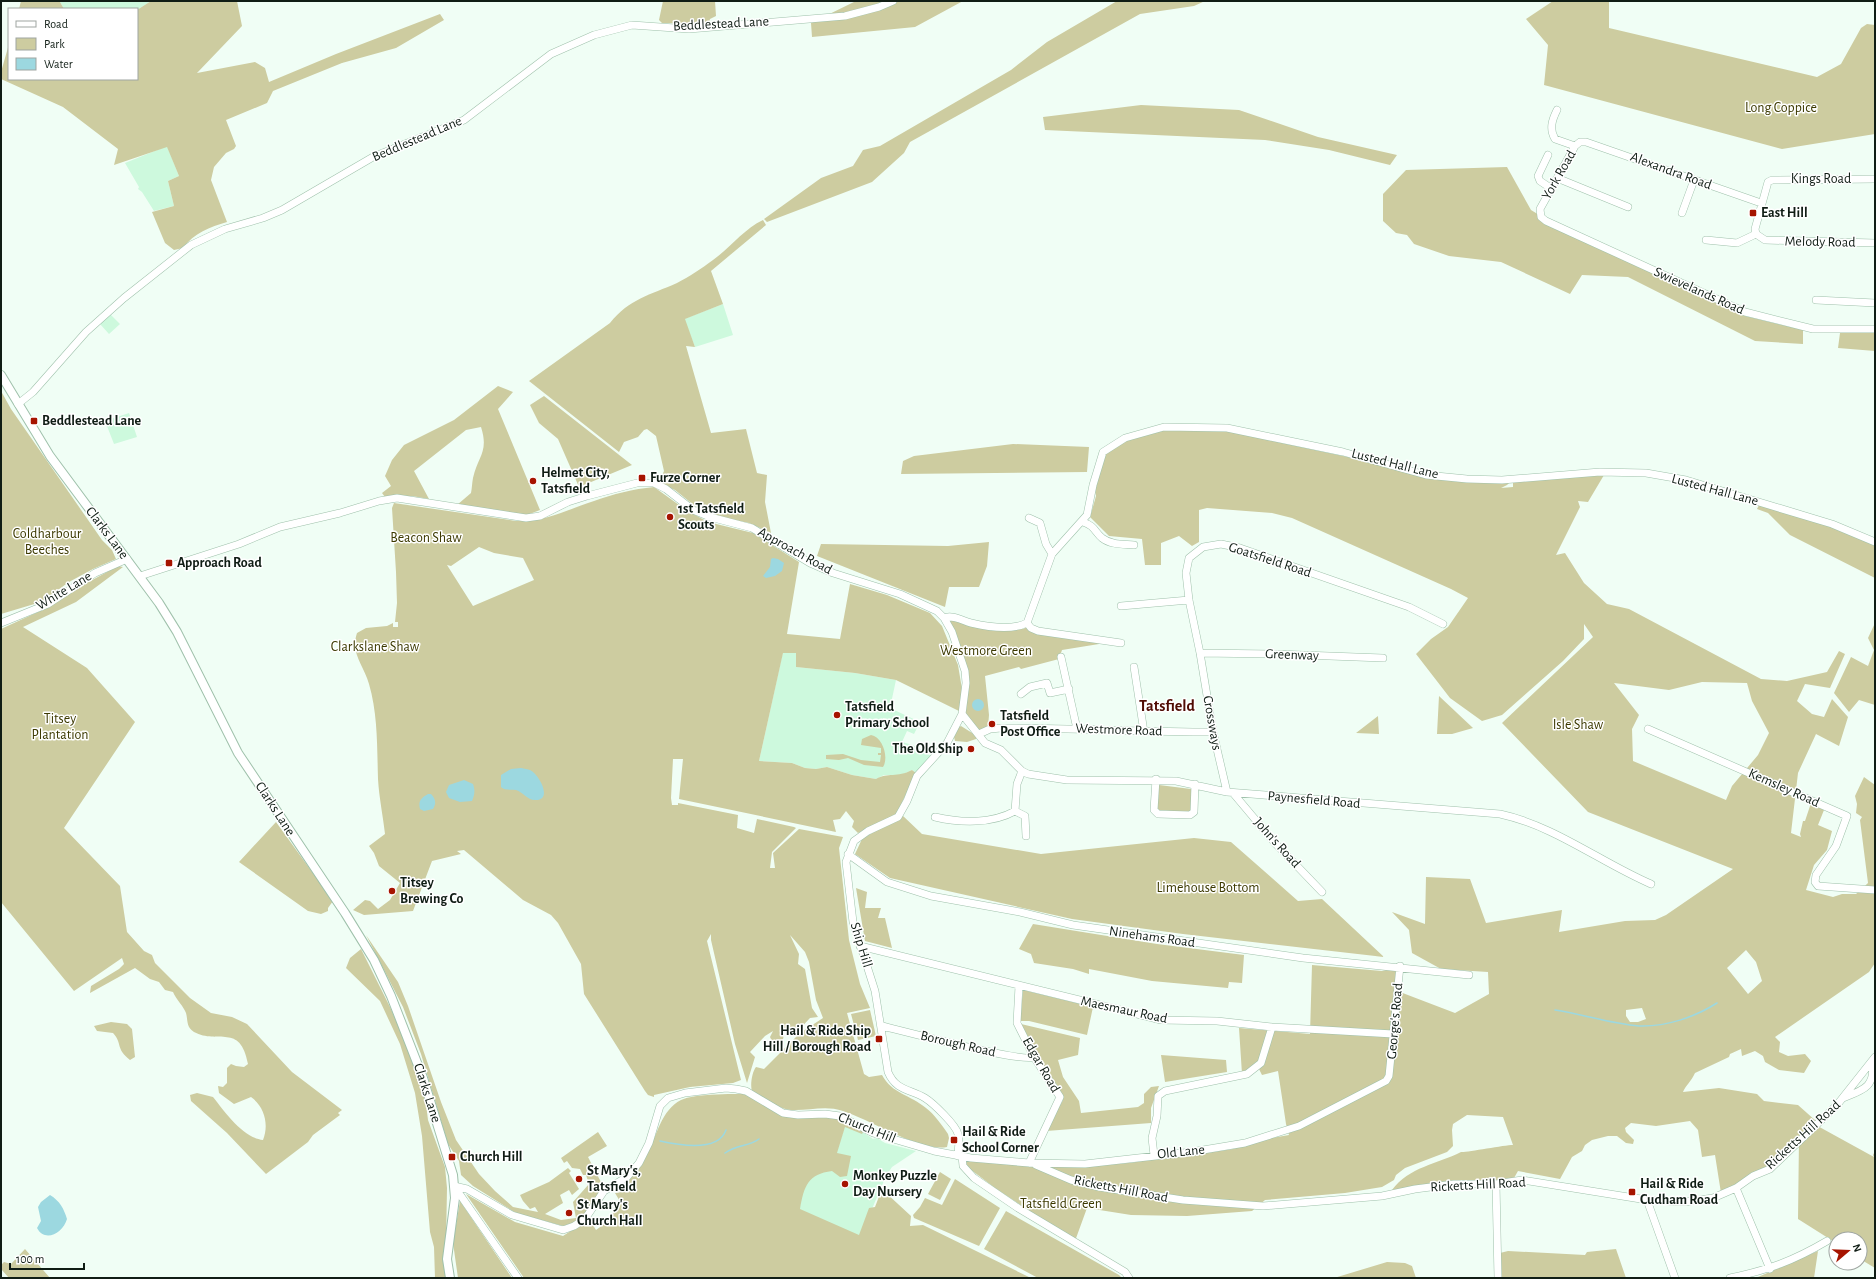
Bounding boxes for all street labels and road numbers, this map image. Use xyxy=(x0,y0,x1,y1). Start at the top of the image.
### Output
street label: Beddlestead Lane xyxy=(673,14,769,34)
street label: Beddlestead Lane xyxy=(370,114,464,164)
street label: York Road xyxy=(1539,148,1579,202)
street label: Alexandra Road xyxy=(1628,150,1714,192)
street label: Kings Road xyxy=(1791,172,1851,186)
street label: Melody Road xyxy=(1784,234,1856,250)
street label: Swievelands Road xyxy=(1652,265,1746,317)
street label: Lusted Hall Lane xyxy=(1350,446,1440,482)
street label: Lusted Hall Lane xyxy=(1670,472,1760,508)
street label: Clarks Lane xyxy=(83,504,131,562)
street label: Approach Road xyxy=(755,525,835,577)
street label: Goatsfield Road xyxy=(1227,540,1313,580)
street label: White Lane xyxy=(34,569,94,613)
street label: Greenway xyxy=(1265,647,1319,663)
street label: Crossways xyxy=(1200,695,1224,751)
street label: Westmore Road xyxy=(1075,721,1163,739)
street label: Kemsley Road xyxy=(1746,766,1822,810)
street label: Clarks Lane xyxy=(252,779,298,839)
street label: Paynesfield Road xyxy=(1267,789,1361,811)
street label: John's Road xyxy=(1251,815,1303,871)
street label: Ship Hill xyxy=(848,921,874,969)
street label: Ninehams Road xyxy=(1108,924,1196,950)
street label: George's Road xyxy=(1385,982,1405,1060)
street label: Maesmaur Road xyxy=(1079,994,1169,1026)
street label: Borough Road xyxy=(919,1029,997,1059)
street label: Edgar Road xyxy=(1020,1035,1062,1095)
street label: Clarks Lane xyxy=(411,1062,443,1124)
street label: Ricketts Hill Road xyxy=(1763,1098,1843,1172)
street label: Church Hill xyxy=(836,1110,898,1146)
street label: Old Lane xyxy=(1157,1143,1205,1161)
street label: Ricketts Hill Road xyxy=(1073,1173,1169,1205)
street label: Ricketts Hill Road xyxy=(1430,1176,1526,1194)

